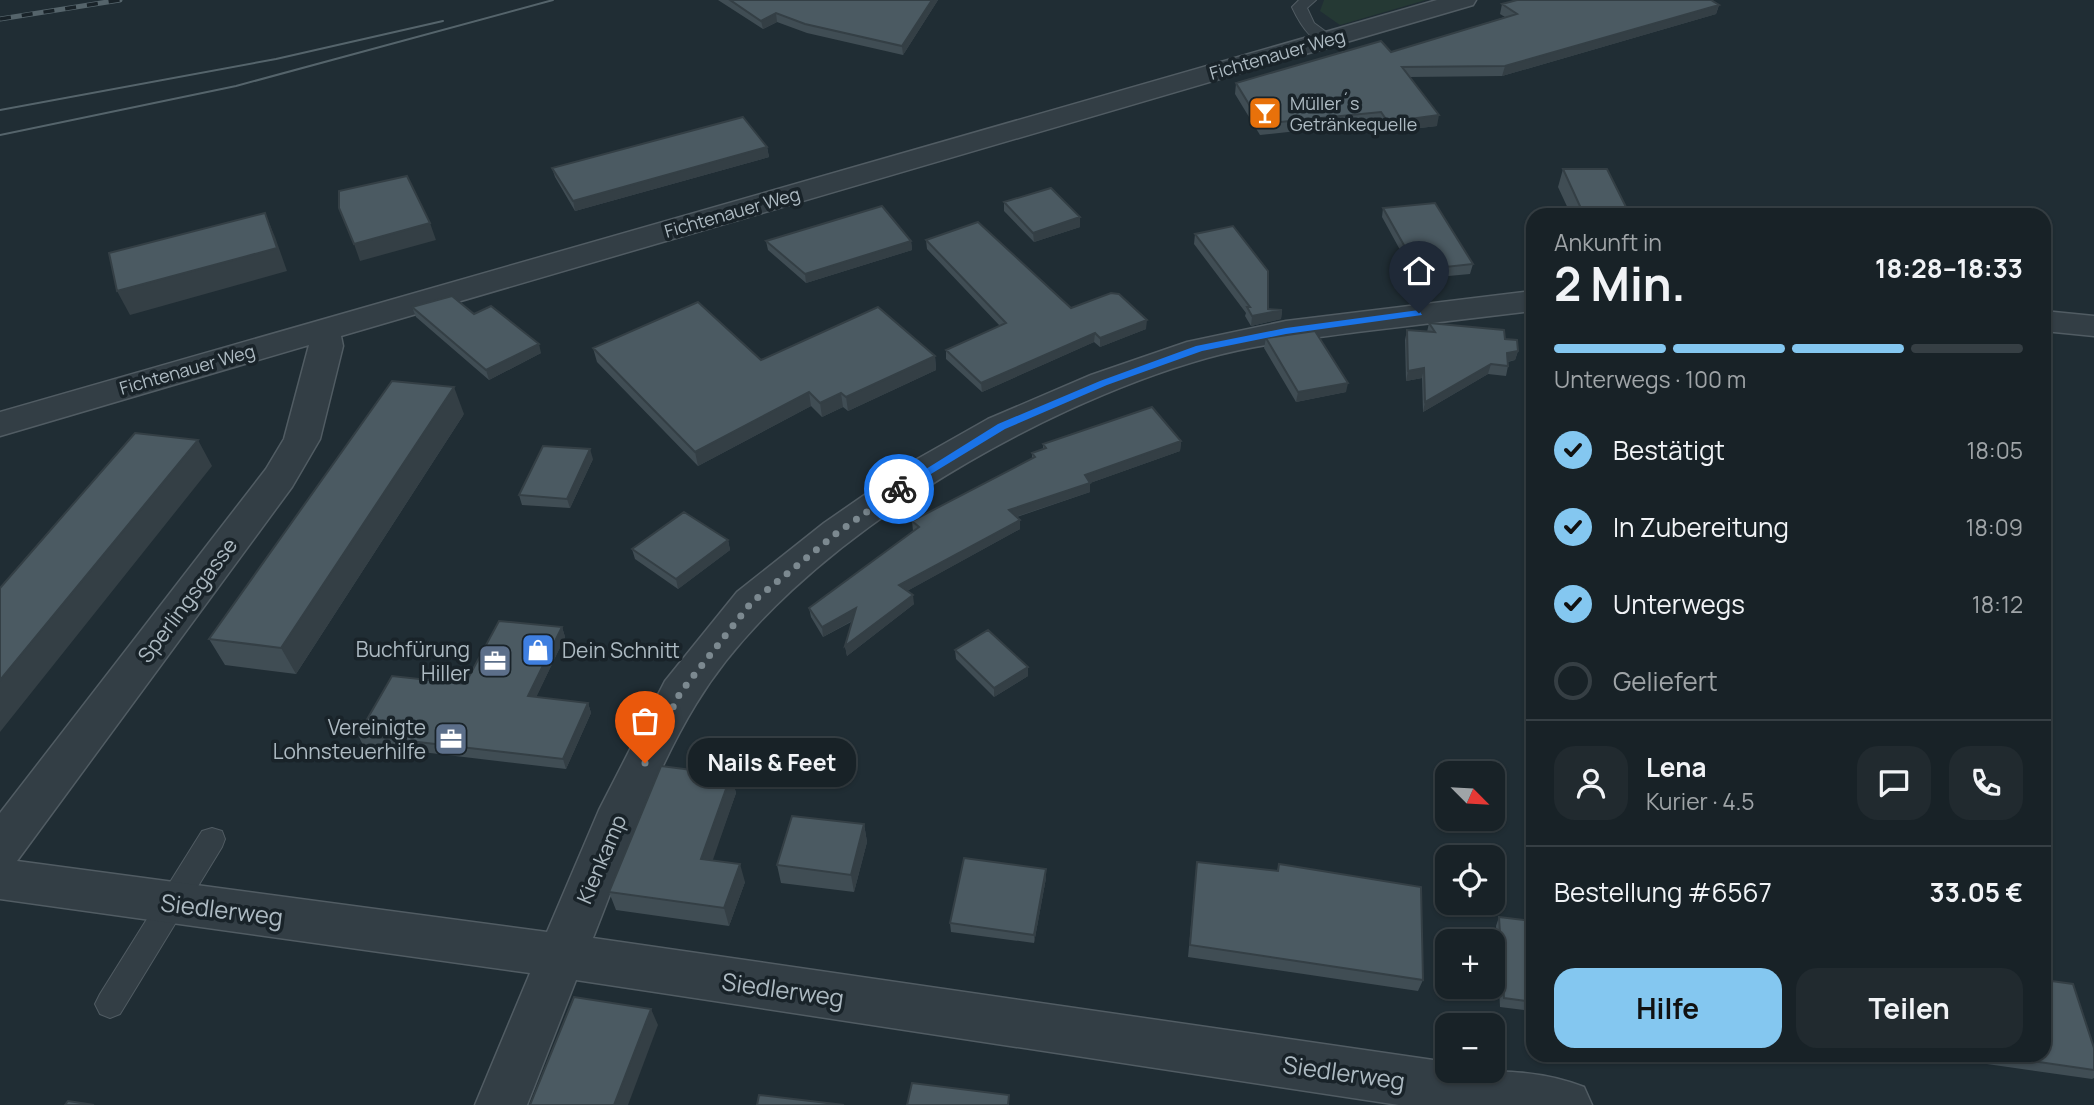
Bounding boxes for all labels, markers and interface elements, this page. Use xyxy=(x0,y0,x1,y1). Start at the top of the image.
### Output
street label: Fichtenauer Weg xyxy=(1206,23,1348,85)
place label: Müller´s Getränkequelle xyxy=(1290,91,1417,136)
bar icon: Müller´s Getränkequelle xyxy=(1246,94,1284,132)
street label: Fichtenauer Weg xyxy=(661,181,803,243)
text: Ankunft in xyxy=(1554,226,1662,258)
pin xyxy=(1389,241,1449,313)
text: 18:28–18:33 xyxy=(1875,250,2023,286)
icon: home xyxy=(1400,252,1438,290)
text: 2 Min. xyxy=(1554,252,1686,315)
street label: Fichtenauer Weg xyxy=(116,338,258,400)
text: Unterwegs · 100 m xyxy=(1554,363,1746,395)
icon: check xyxy=(1554,431,1592,469)
text: Bestätigt xyxy=(1613,432,1725,468)
text: 18:05 xyxy=(1966,434,2023,466)
courier xyxy=(864,454,934,524)
icon: bike xyxy=(880,470,918,508)
icon: check xyxy=(1554,508,1592,546)
text: In Zubereitung xyxy=(1613,509,1789,545)
text: 18:09 xyxy=(1966,511,2023,543)
street label: Sperlingsgasse xyxy=(131,532,243,668)
icon: check xyxy=(1554,585,1592,623)
text: Unterwegs xyxy=(1613,586,1745,622)
text: 18:12 xyxy=(1972,588,2023,620)
shop icon: Dein Schnitt xyxy=(519,631,557,669)
place label: Buchfürung Hiller xyxy=(356,635,470,687)
place label: Dein Schnitt xyxy=(562,636,680,664)
office icon: Buchfürung Hiller xyxy=(476,642,514,680)
text: Geliefert xyxy=(1613,663,1718,699)
pin xyxy=(615,691,675,763)
icon: bag xyxy=(626,702,664,740)
place label: Vereinigte Lohnsteuerhilfe xyxy=(273,713,426,765)
office icon: Vereinigte Lohnsteuerhilfe xyxy=(432,720,470,758)
callout: Nails & Feet xyxy=(687,738,855,788)
text: Nails & Feet xyxy=(707,746,837,778)
button: person xyxy=(1554,746,1628,820)
button: chat xyxy=(1857,746,1931,820)
button: phone xyxy=(1949,746,2023,820)
text: Lena xyxy=(1646,749,1706,785)
north arrow xyxy=(1435,761,1505,831)
map controls xyxy=(1435,761,1505,1083)
text: Kurier · 4.5 xyxy=(1646,785,1755,817)
street label: Kienkamp xyxy=(570,810,632,908)
button: locate xyxy=(1435,845,1505,915)
text: Bestellung #6567 xyxy=(1554,874,1772,910)
text: 33.05 € xyxy=(1930,874,2023,910)
street label: Siedlerweg xyxy=(159,885,285,933)
button: + xyxy=(1435,929,1505,999)
street label: Siedlerweg xyxy=(720,964,846,1014)
button: Hilfe xyxy=(1554,968,1782,1048)
button: Teilen xyxy=(1796,968,2023,1048)
button: − xyxy=(1435,1013,1505,1083)
street label: Siedlerweg xyxy=(1281,1047,1407,1097)

